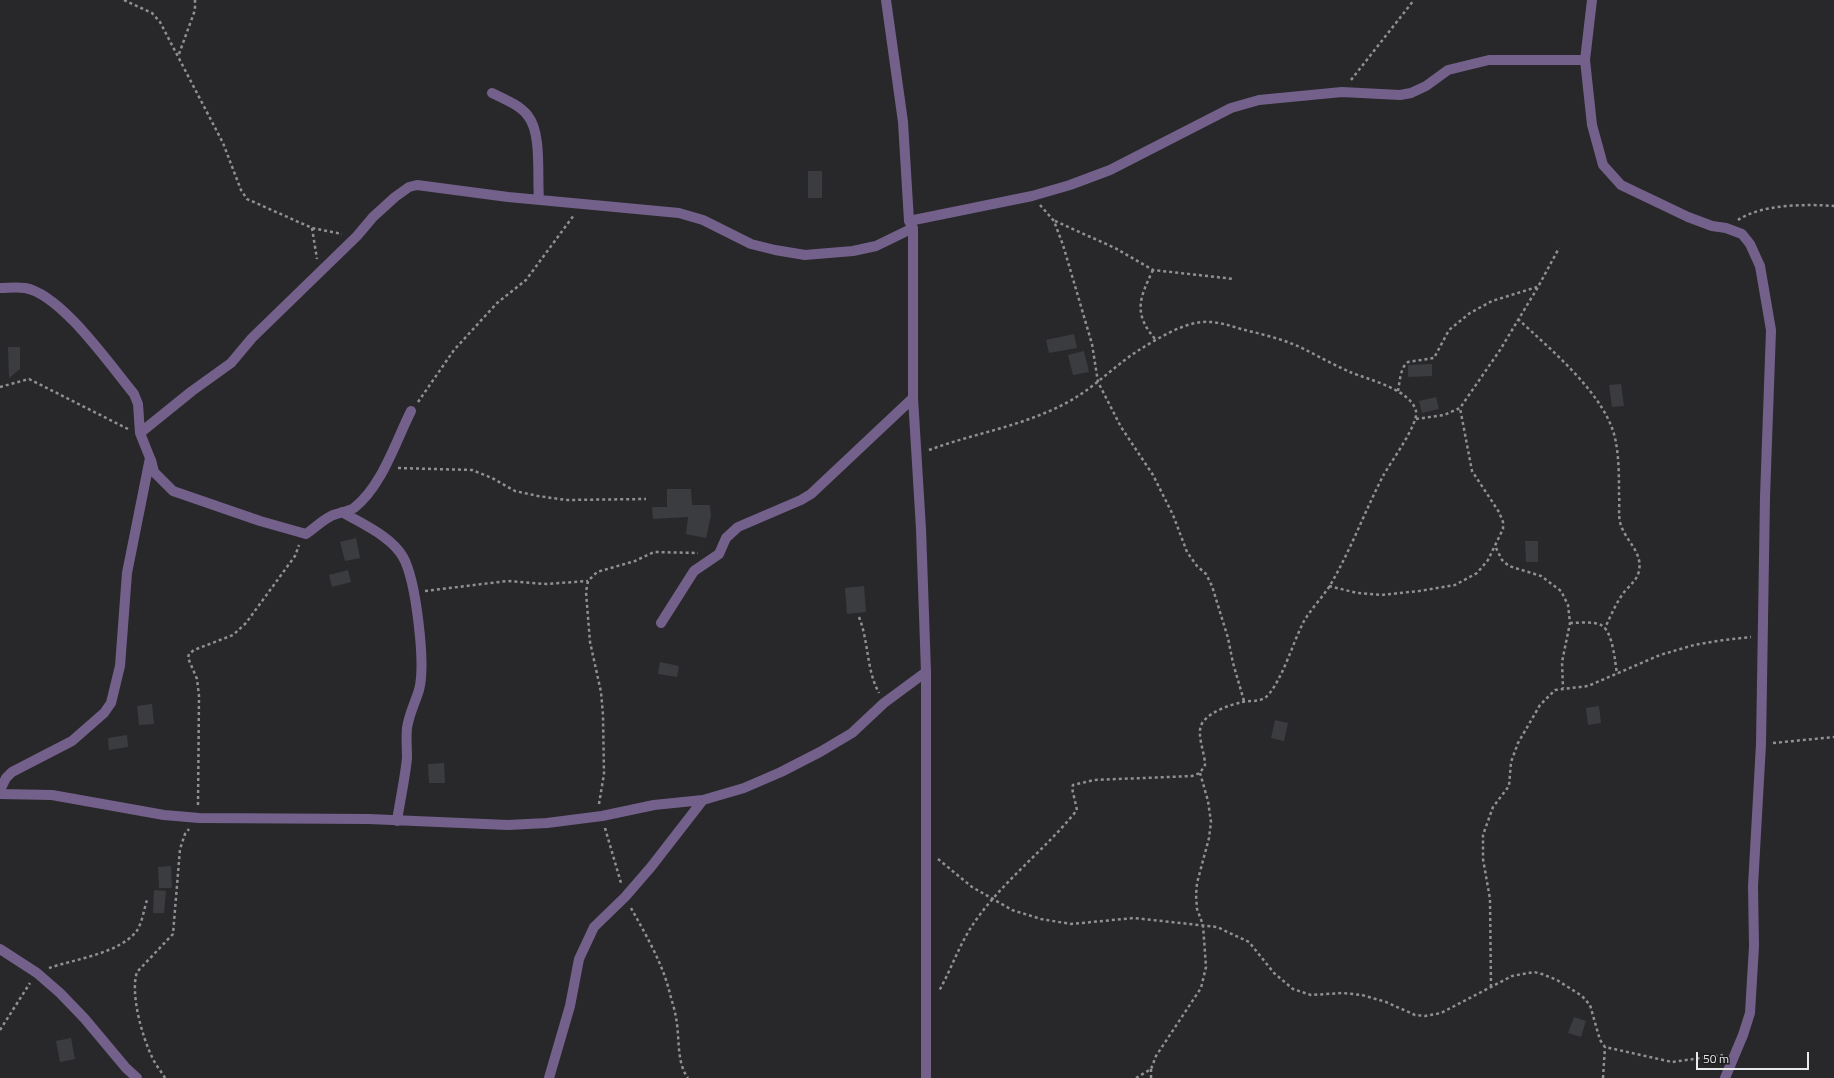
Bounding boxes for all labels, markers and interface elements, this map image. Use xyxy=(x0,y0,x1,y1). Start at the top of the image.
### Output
scale bar xyxy=(1698,1044,1811,1070)
text: 50 m xyxy=(1703,1049,1729,1068)

